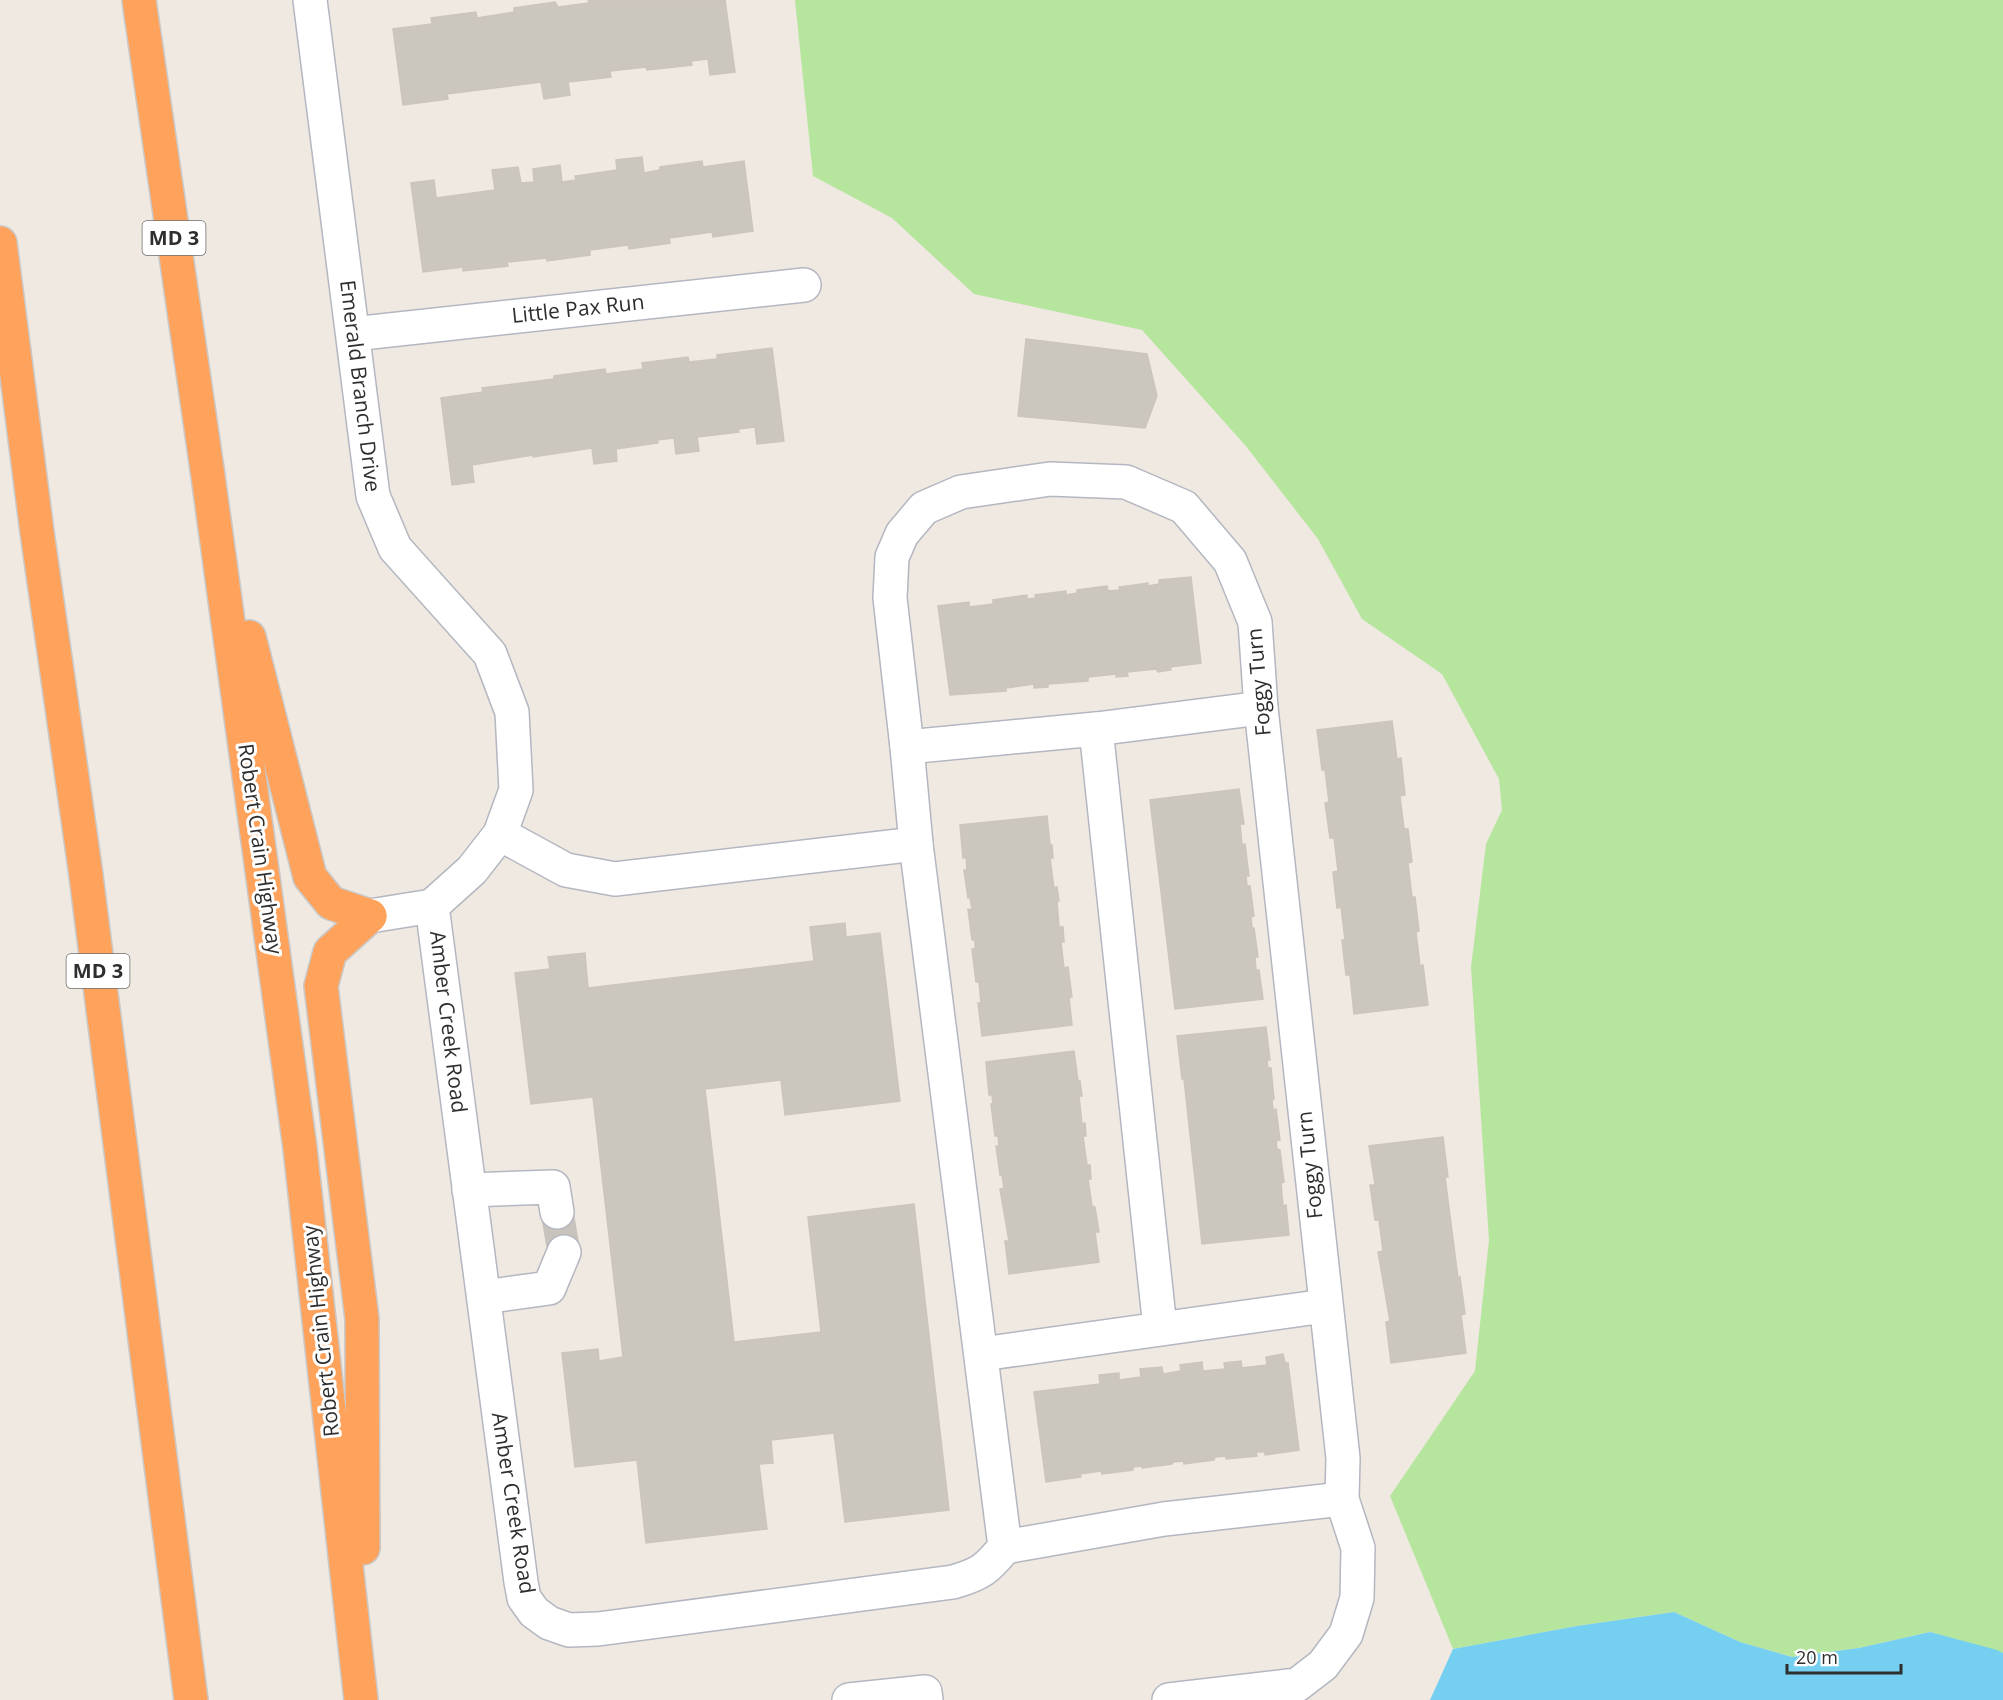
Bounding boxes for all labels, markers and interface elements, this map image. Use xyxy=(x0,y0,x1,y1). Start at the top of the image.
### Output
road number: MD 3 xyxy=(142,221,206,255)
street label: Emerald Branch Drive xyxy=(334,278,388,493)
street label: Little Pax Run xyxy=(510,287,646,329)
street label: Foggy Turn xyxy=(1239,627,1277,737)
street label: Robert Crain Highway xyxy=(232,742,290,956)
street label: Amber Creek Road xyxy=(424,929,474,1115)
road number: MD 3 xyxy=(66,954,130,988)
street label: Foggy Turn xyxy=(1289,1110,1329,1220)
street label: Robert Crain Highway xyxy=(295,1224,345,1438)
street label: Amber Creek Road xyxy=(486,1410,542,1596)
scale bar xyxy=(1787,1637,1901,1675)
text: 20 m xyxy=(1796,1645,1838,1669)

